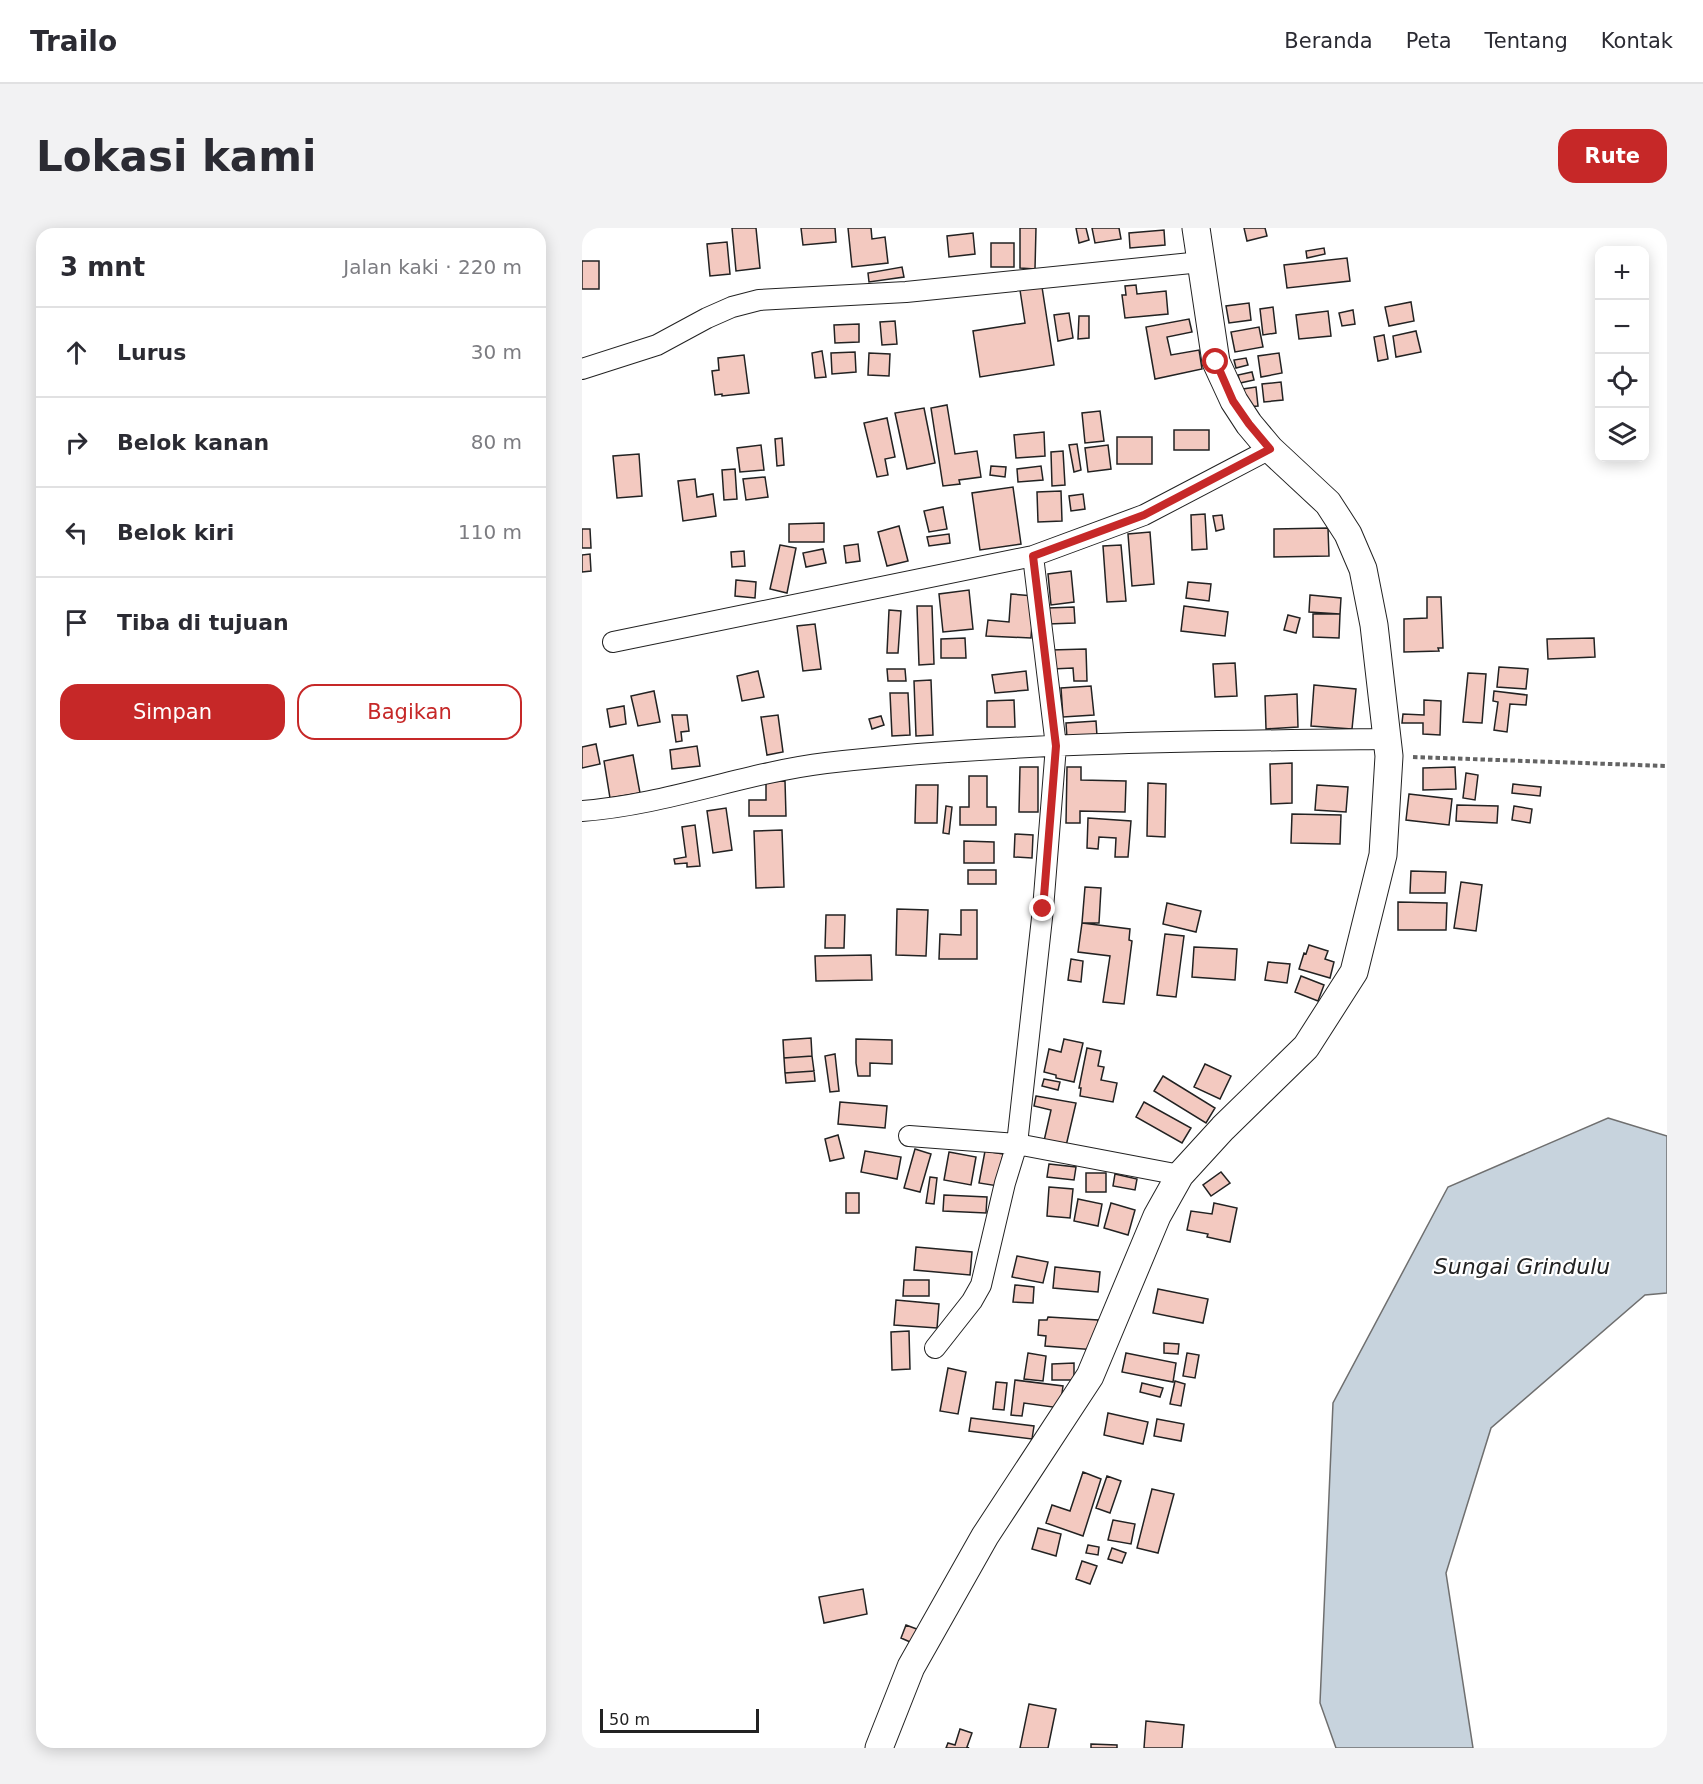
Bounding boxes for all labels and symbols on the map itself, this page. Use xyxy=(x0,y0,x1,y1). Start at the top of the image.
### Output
route start xyxy=(1202,348,1228,374)
route end xyxy=(1029,895,1055,921)
water label: Sungai Grindulu xyxy=(1434,1254,1610,1279)
scale bar xyxy=(600,1706,759,1734)

